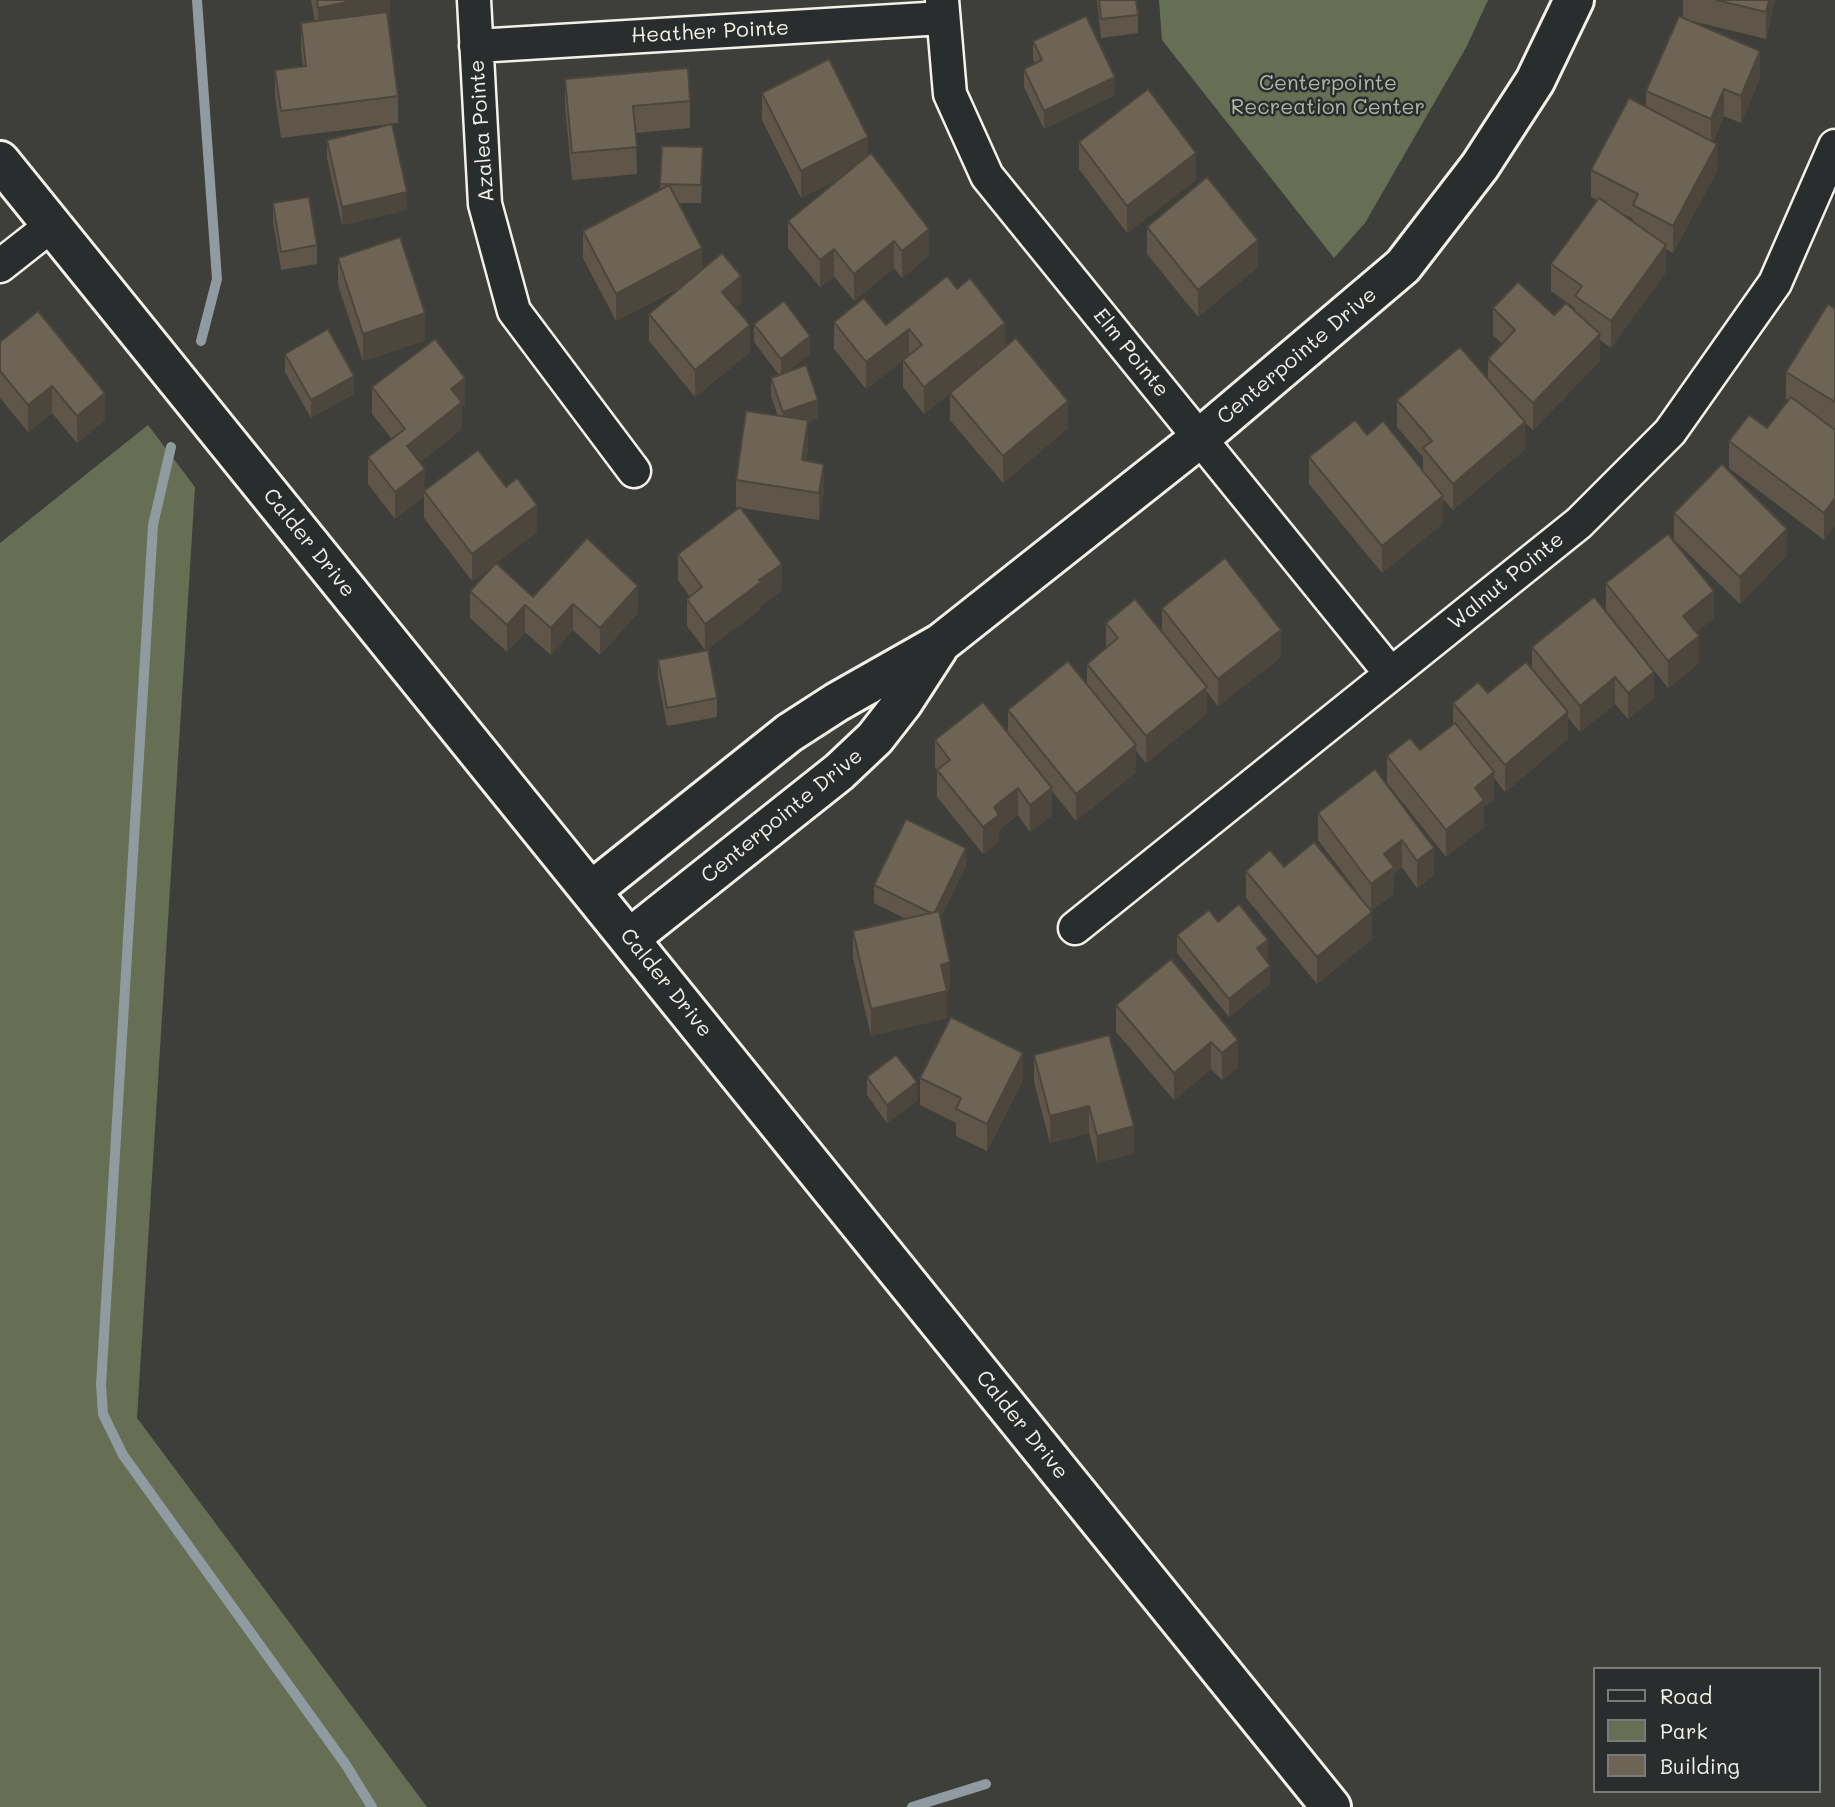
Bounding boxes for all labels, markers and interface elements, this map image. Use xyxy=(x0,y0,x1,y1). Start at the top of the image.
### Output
street label: Heather Pointe xyxy=(630,15,790,49)
street label: Azalea Pointe xyxy=(464,59,500,203)
park label: Centerpointe Recreation Center xyxy=(1231,71,1425,121)
street label: Centerpointe Drive xyxy=(1212,282,1382,430)
street label: Elm Pointe xyxy=(1088,304,1174,402)
street label: Calder Drive xyxy=(258,484,360,602)
street label: Walnut Pointe xyxy=(1443,527,1569,635)
street label: Centerpointe Drive xyxy=(696,743,868,889)
street label: Calder Drive xyxy=(615,924,717,1042)
street label: Calder Drive xyxy=(971,1366,1073,1484)
legend xyxy=(1594,1667,1821,1793)
text: Road xyxy=(1660,1682,1712,1709)
text: Park xyxy=(1660,1717,1708,1744)
text: Building xyxy=(1660,1752,1740,1779)

